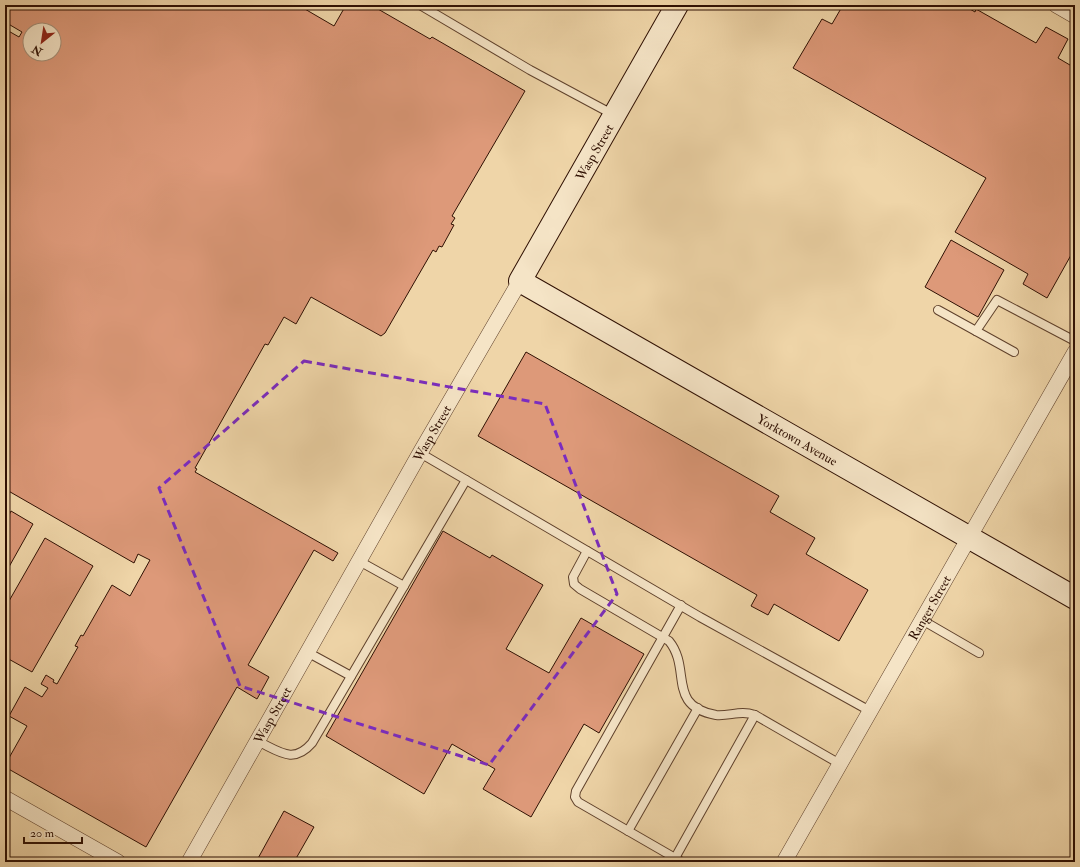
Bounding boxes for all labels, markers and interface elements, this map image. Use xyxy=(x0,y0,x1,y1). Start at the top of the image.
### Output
north arrow xyxy=(22,22,62,62)
text: N xyxy=(29,42,46,59)
street label: Wasp Street xyxy=(572,121,618,185)
street label: Wasp Street xyxy=(409,402,455,465)
street label: Yorktown Avenue xyxy=(754,411,841,470)
street label: Ranger Street xyxy=(905,573,955,643)
street label: Wasp Street xyxy=(250,684,295,747)
scale bar xyxy=(24,819,82,845)
text: 20 m xyxy=(30,826,55,841)

